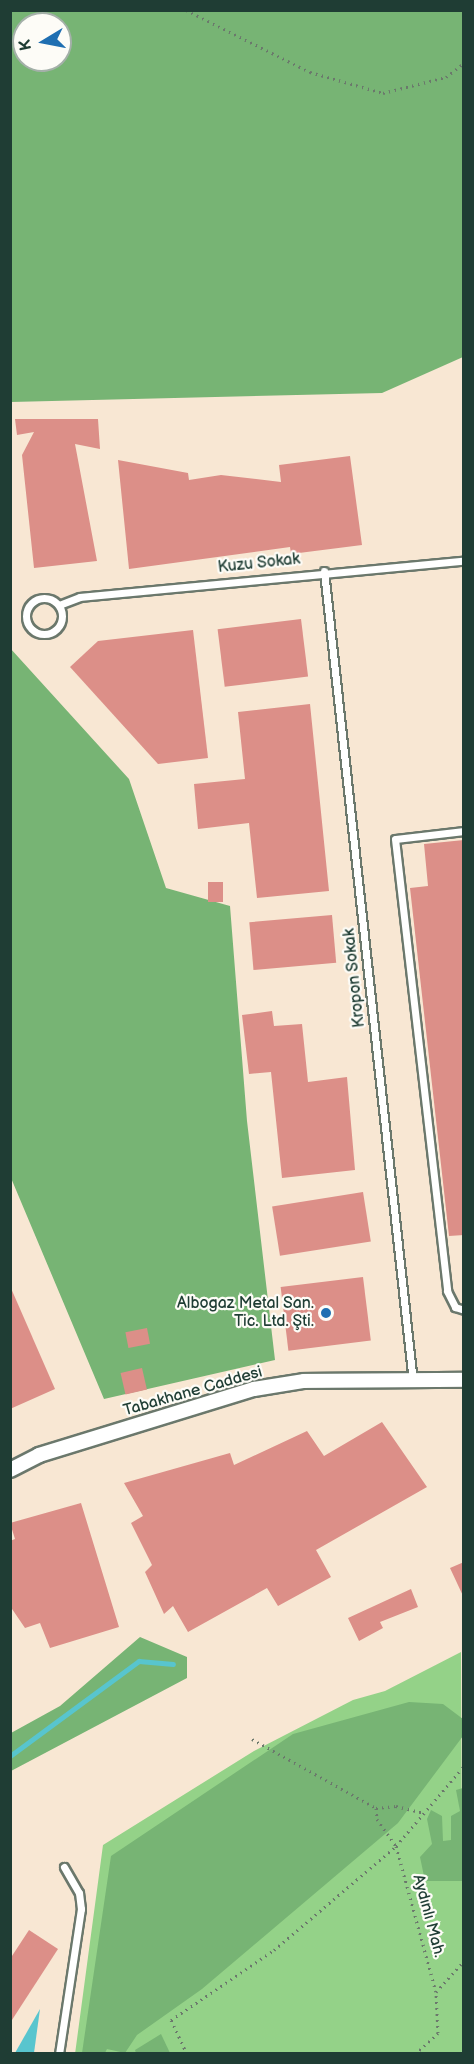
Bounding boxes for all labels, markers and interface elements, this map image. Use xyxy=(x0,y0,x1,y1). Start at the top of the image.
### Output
north arrow xyxy=(12,12,72,72)
text: K xyxy=(15,38,36,52)
street label: Kuzu Sokak xyxy=(217,550,301,578)
street label: Kropon Sokak xyxy=(340,927,370,1029)
place label: Albogaz Metal San. Tic. Ltd. Şti. xyxy=(177,1294,314,1332)
marker: Albogaz Metal San. Tic. Ltd. Şti. xyxy=(319,1306,333,1320)
street label: Tabakhane Caddesi xyxy=(121,1363,265,1421)
street label: Aydınlı Mah. xyxy=(408,1873,448,1959)

